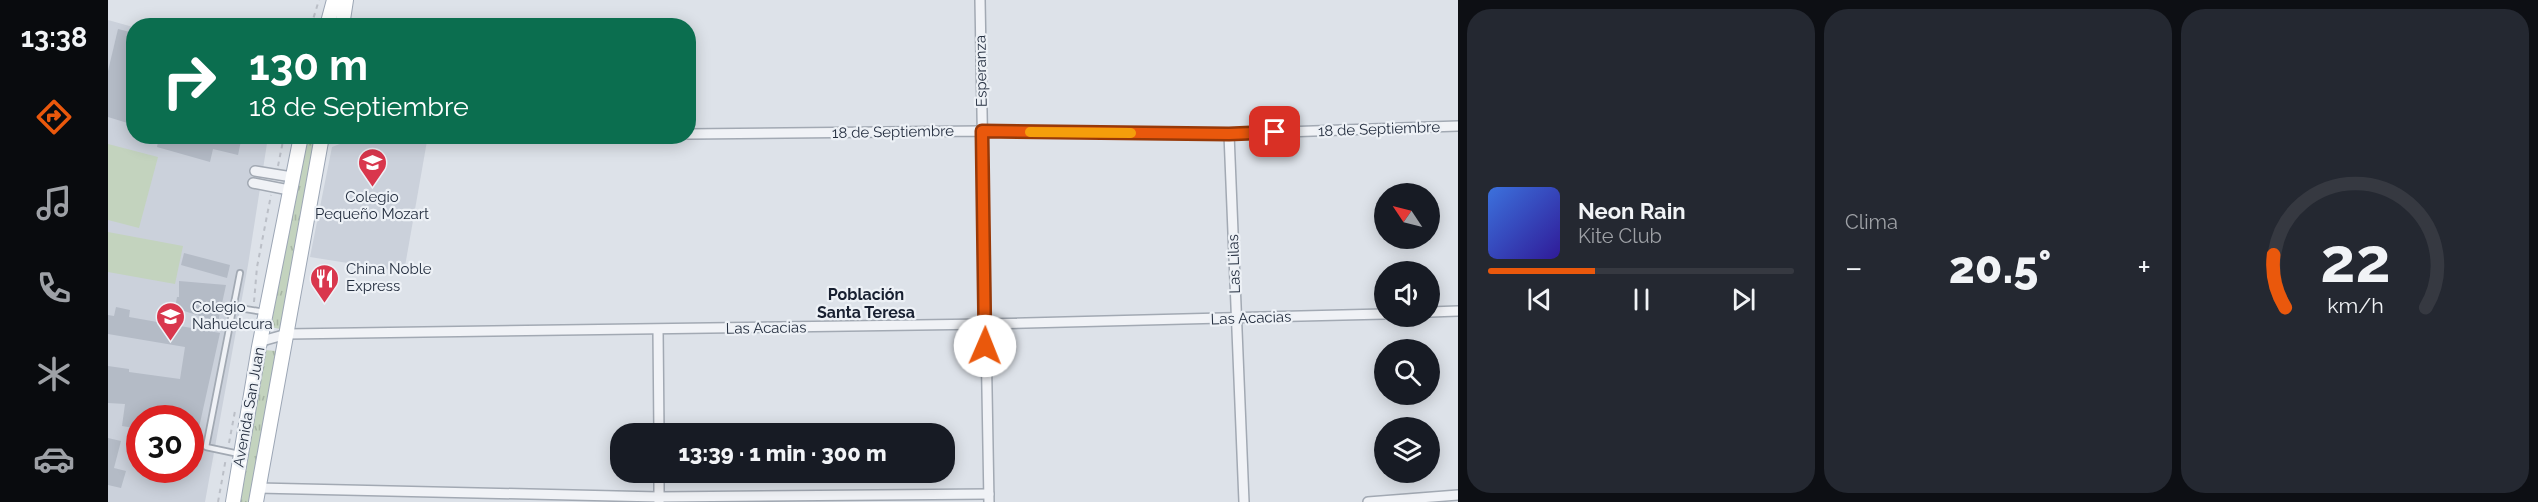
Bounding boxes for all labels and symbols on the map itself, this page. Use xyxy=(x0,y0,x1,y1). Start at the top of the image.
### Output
street label: Esperanza xyxy=(971,35,991,107)
pin xyxy=(1249,106,1300,157)
street label: 18 de Septiembre xyxy=(1318,118,1441,140)
street label: 18 de Septiembre xyxy=(832,122,954,142)
school or university icon: Colegio Pequeño Mozart xyxy=(356,146,388,188)
north arrow xyxy=(1374,183,1440,249)
place label: Colegio Pequeño Mozart xyxy=(315,188,429,223)
street label: Las Lilas xyxy=(1224,234,1244,294)
place label: China Noble Express xyxy=(346,260,432,295)
restaurant icon: China Noble Express xyxy=(309,262,341,304)
district label: Población Santa Teresa xyxy=(817,285,915,322)
place label: Colegio Nahuelcura xyxy=(192,298,273,333)
school or university icon: Colegio Nahuelcura xyxy=(155,300,187,342)
street label: Las Acacias xyxy=(1210,308,1292,328)
position arrow xyxy=(953,314,1017,378)
street label: Las Acacias xyxy=(725,318,807,338)
street label: Avenida San Juan xyxy=(230,345,268,469)
speed limit sign: 30 xyxy=(126,405,204,483)

